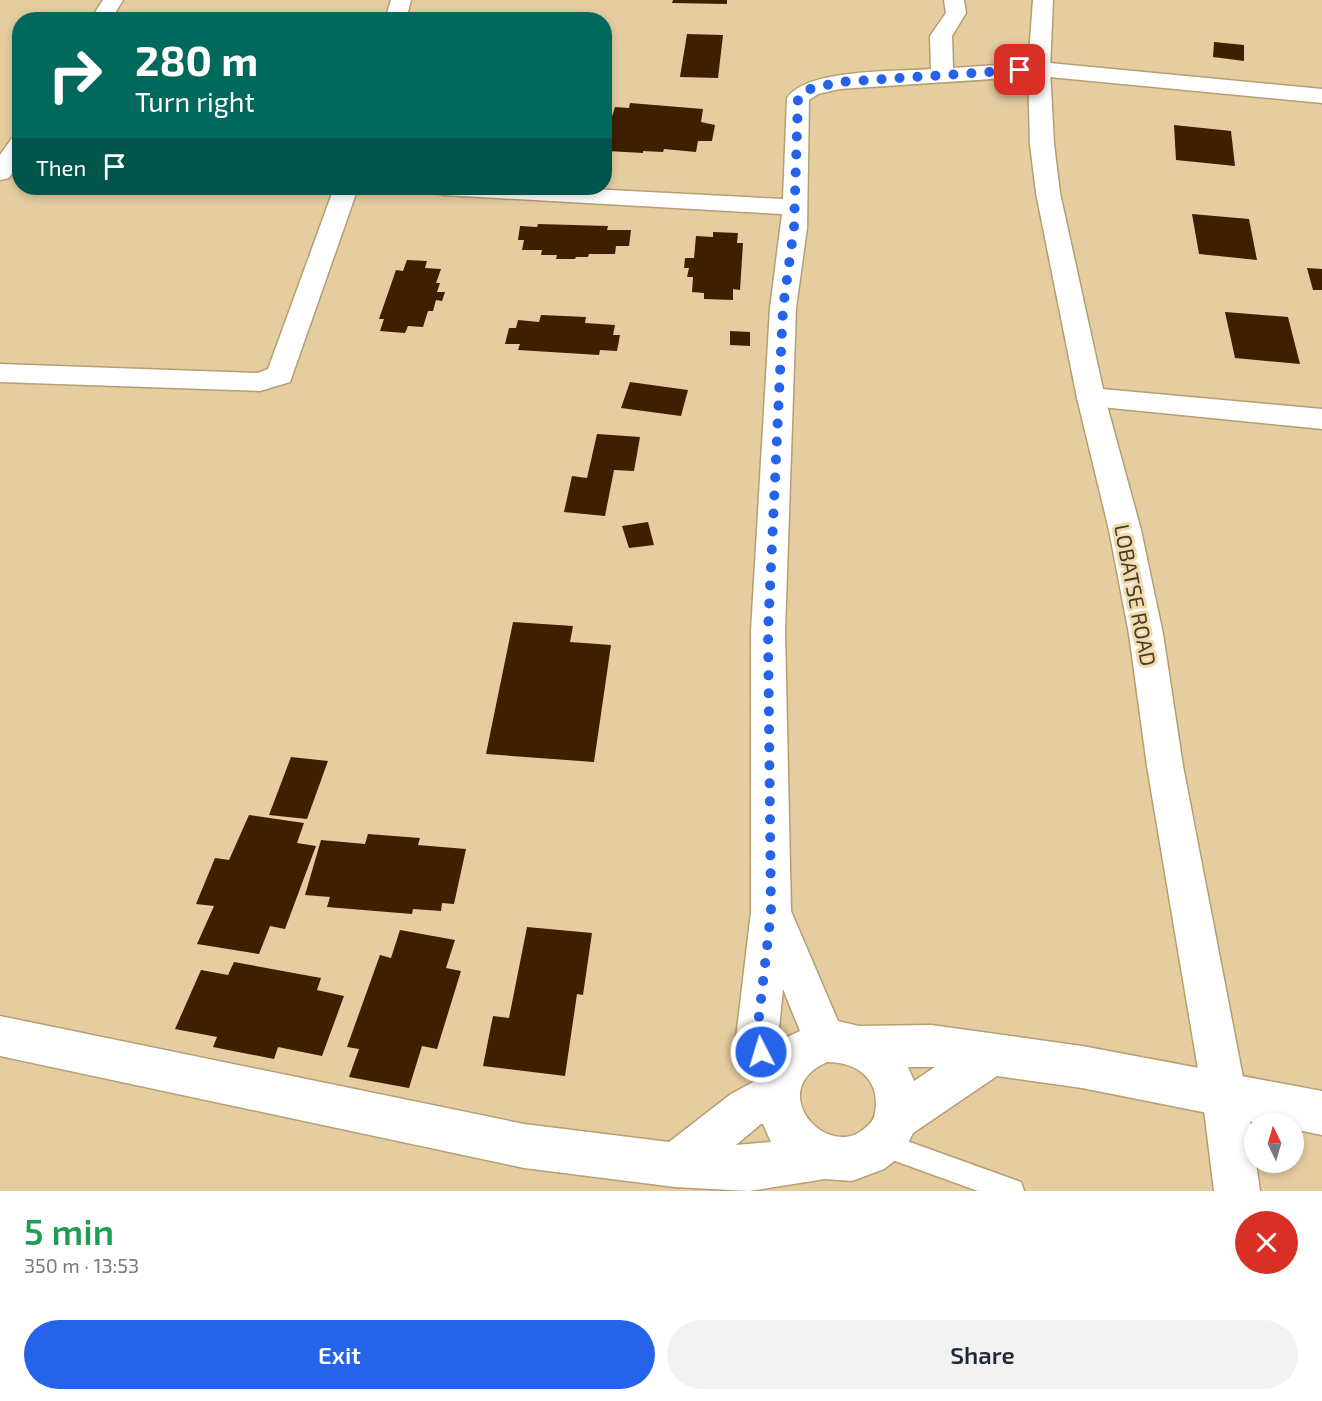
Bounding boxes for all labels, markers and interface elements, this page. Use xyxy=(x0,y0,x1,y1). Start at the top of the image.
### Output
text: 280 m xyxy=(135,34,258,84)
icon: right xyxy=(36,36,114,114)
pin xyxy=(994,44,1045,95)
icon: arrive xyxy=(1003,53,1036,86)
text: Turn right xyxy=(135,85,255,117)
icon: arrive xyxy=(98,150,131,183)
text: Then xyxy=(36,154,86,180)
street label: LOBATSE ROAD xyxy=(1110,522,1162,668)
position arrow xyxy=(729,1020,793,1084)
north arrow xyxy=(1244,1113,1304,1173)
map controls xyxy=(1244,1113,1304,1173)
text: 5 min xyxy=(24,1209,114,1252)
button: close xyxy=(1235,1211,1298,1274)
text: 350 m · 13:53 xyxy=(24,1253,139,1277)
button: Exit xyxy=(24,1320,655,1389)
button: Share xyxy=(667,1320,1298,1389)

